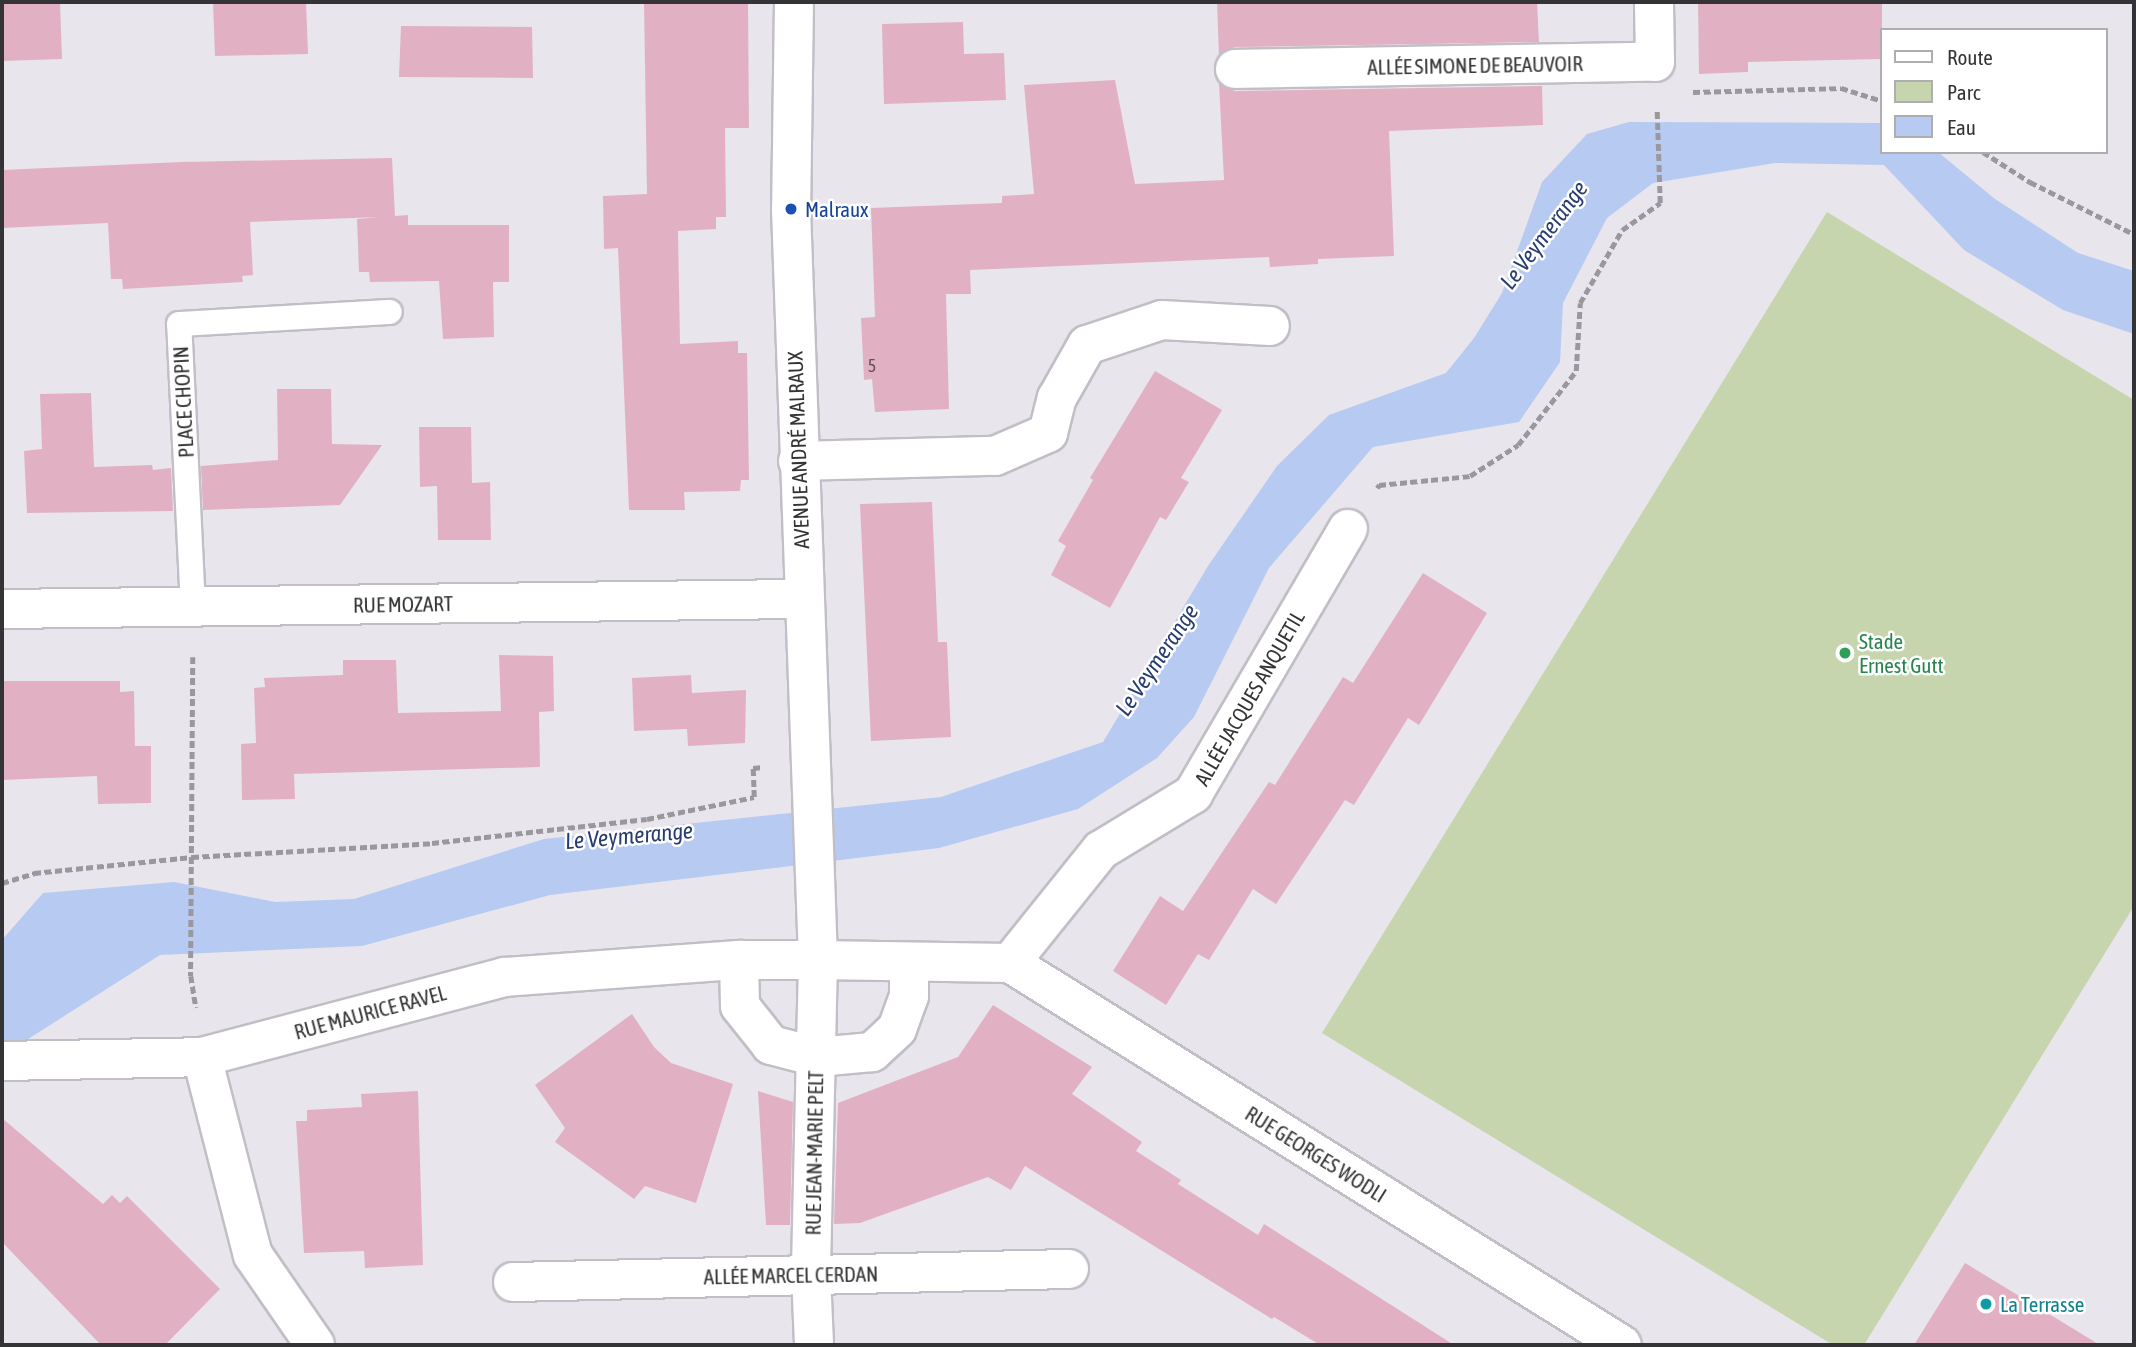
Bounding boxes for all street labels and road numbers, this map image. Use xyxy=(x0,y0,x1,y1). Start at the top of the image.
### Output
street label: ALLÉE SIMONE DE BEAUVOIR xyxy=(1367,51,1583,79)
street label: PLACE CHOPIN xyxy=(167,345,199,459)
street label: AVENUE ANDRÉ MALRAUX xyxy=(782,351,814,549)
street label: RUE MOZART xyxy=(353,591,453,617)
street label: ALLÉE JACQUES ANQUETIL xyxy=(1189,606,1309,790)
street label: RUE MAURICE RAVEL xyxy=(291,980,449,1044)
street label: RUE JEAN-MARIE PELT xyxy=(800,1070,828,1236)
street label: RUE GEORGES WODLI xyxy=(1241,1100,1391,1208)
street label: ALLÉE MARCEL CERDAN xyxy=(703,1261,879,1289)

